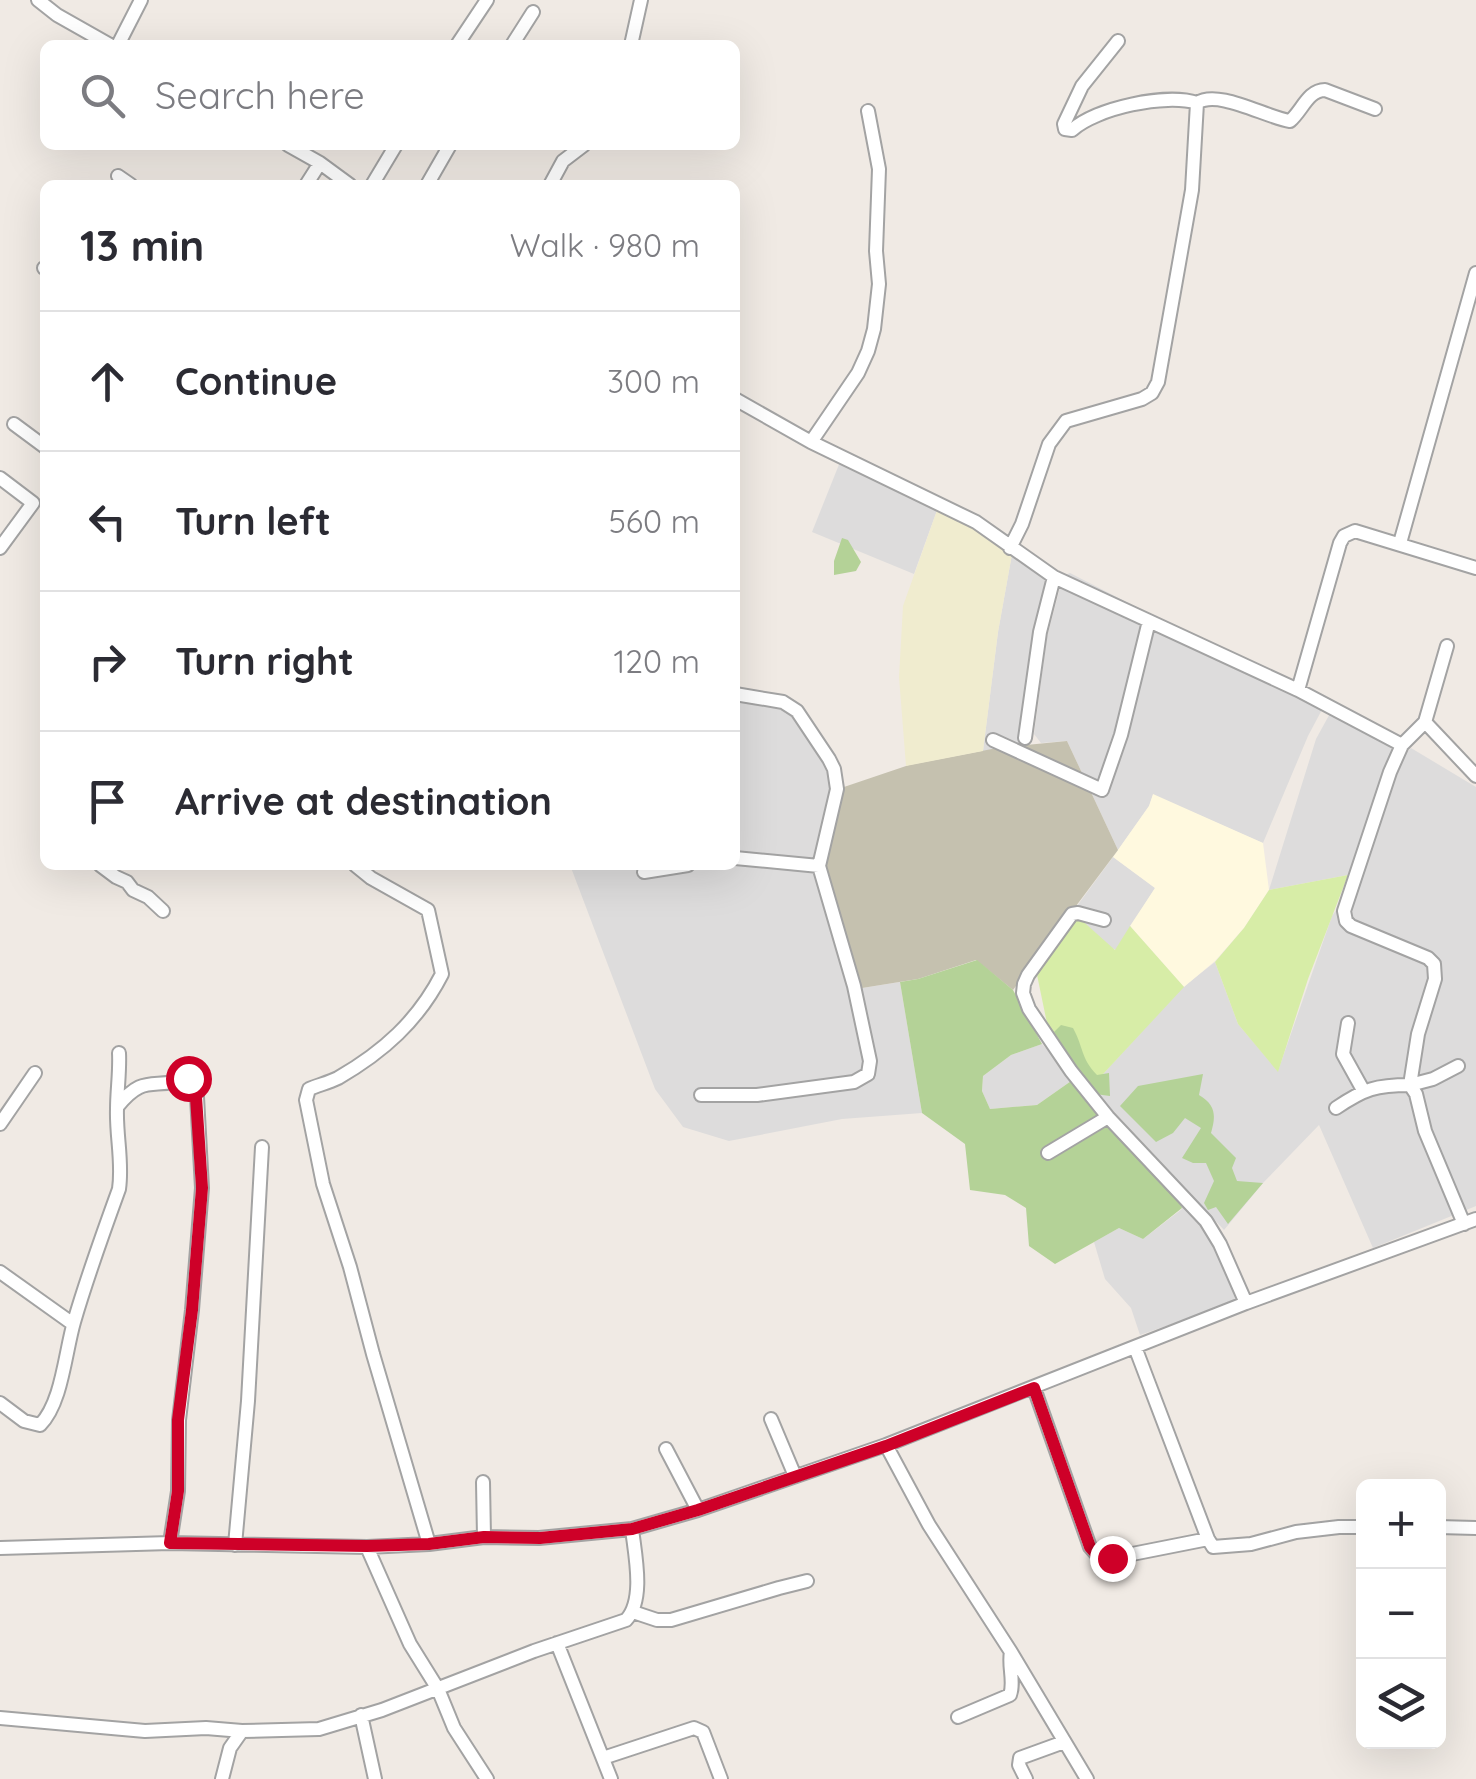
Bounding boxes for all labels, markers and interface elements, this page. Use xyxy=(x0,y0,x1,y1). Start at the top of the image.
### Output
search box xyxy=(40,40,740,150)
icon: search xyxy=(75,68,130,123)
text: Search here xyxy=(155,71,365,119)
text: 13 min xyxy=(80,219,204,272)
text: Walk · 980 m xyxy=(510,225,700,265)
icon: ahead xyxy=(80,354,135,409)
text: Continue xyxy=(175,357,337,405)
text: 300 m xyxy=(607,361,700,401)
icon: left xyxy=(80,494,135,549)
text: Turn left xyxy=(175,497,331,545)
text: 560 m xyxy=(608,501,700,541)
icon: right xyxy=(80,634,135,689)
text: Turn right xyxy=(175,637,354,685)
text: 120 m xyxy=(613,641,700,681)
icon: arrive xyxy=(80,774,135,829)
text: Arrive at destination xyxy=(175,777,552,825)
route start xyxy=(166,1056,212,1102)
map controls xyxy=(1356,1479,1446,1749)
button: + xyxy=(1356,1479,1446,1569)
route end xyxy=(1090,1536,1136,1582)
button: − xyxy=(1356,1569,1446,1659)
button: layers xyxy=(1356,1659,1446,1749)

